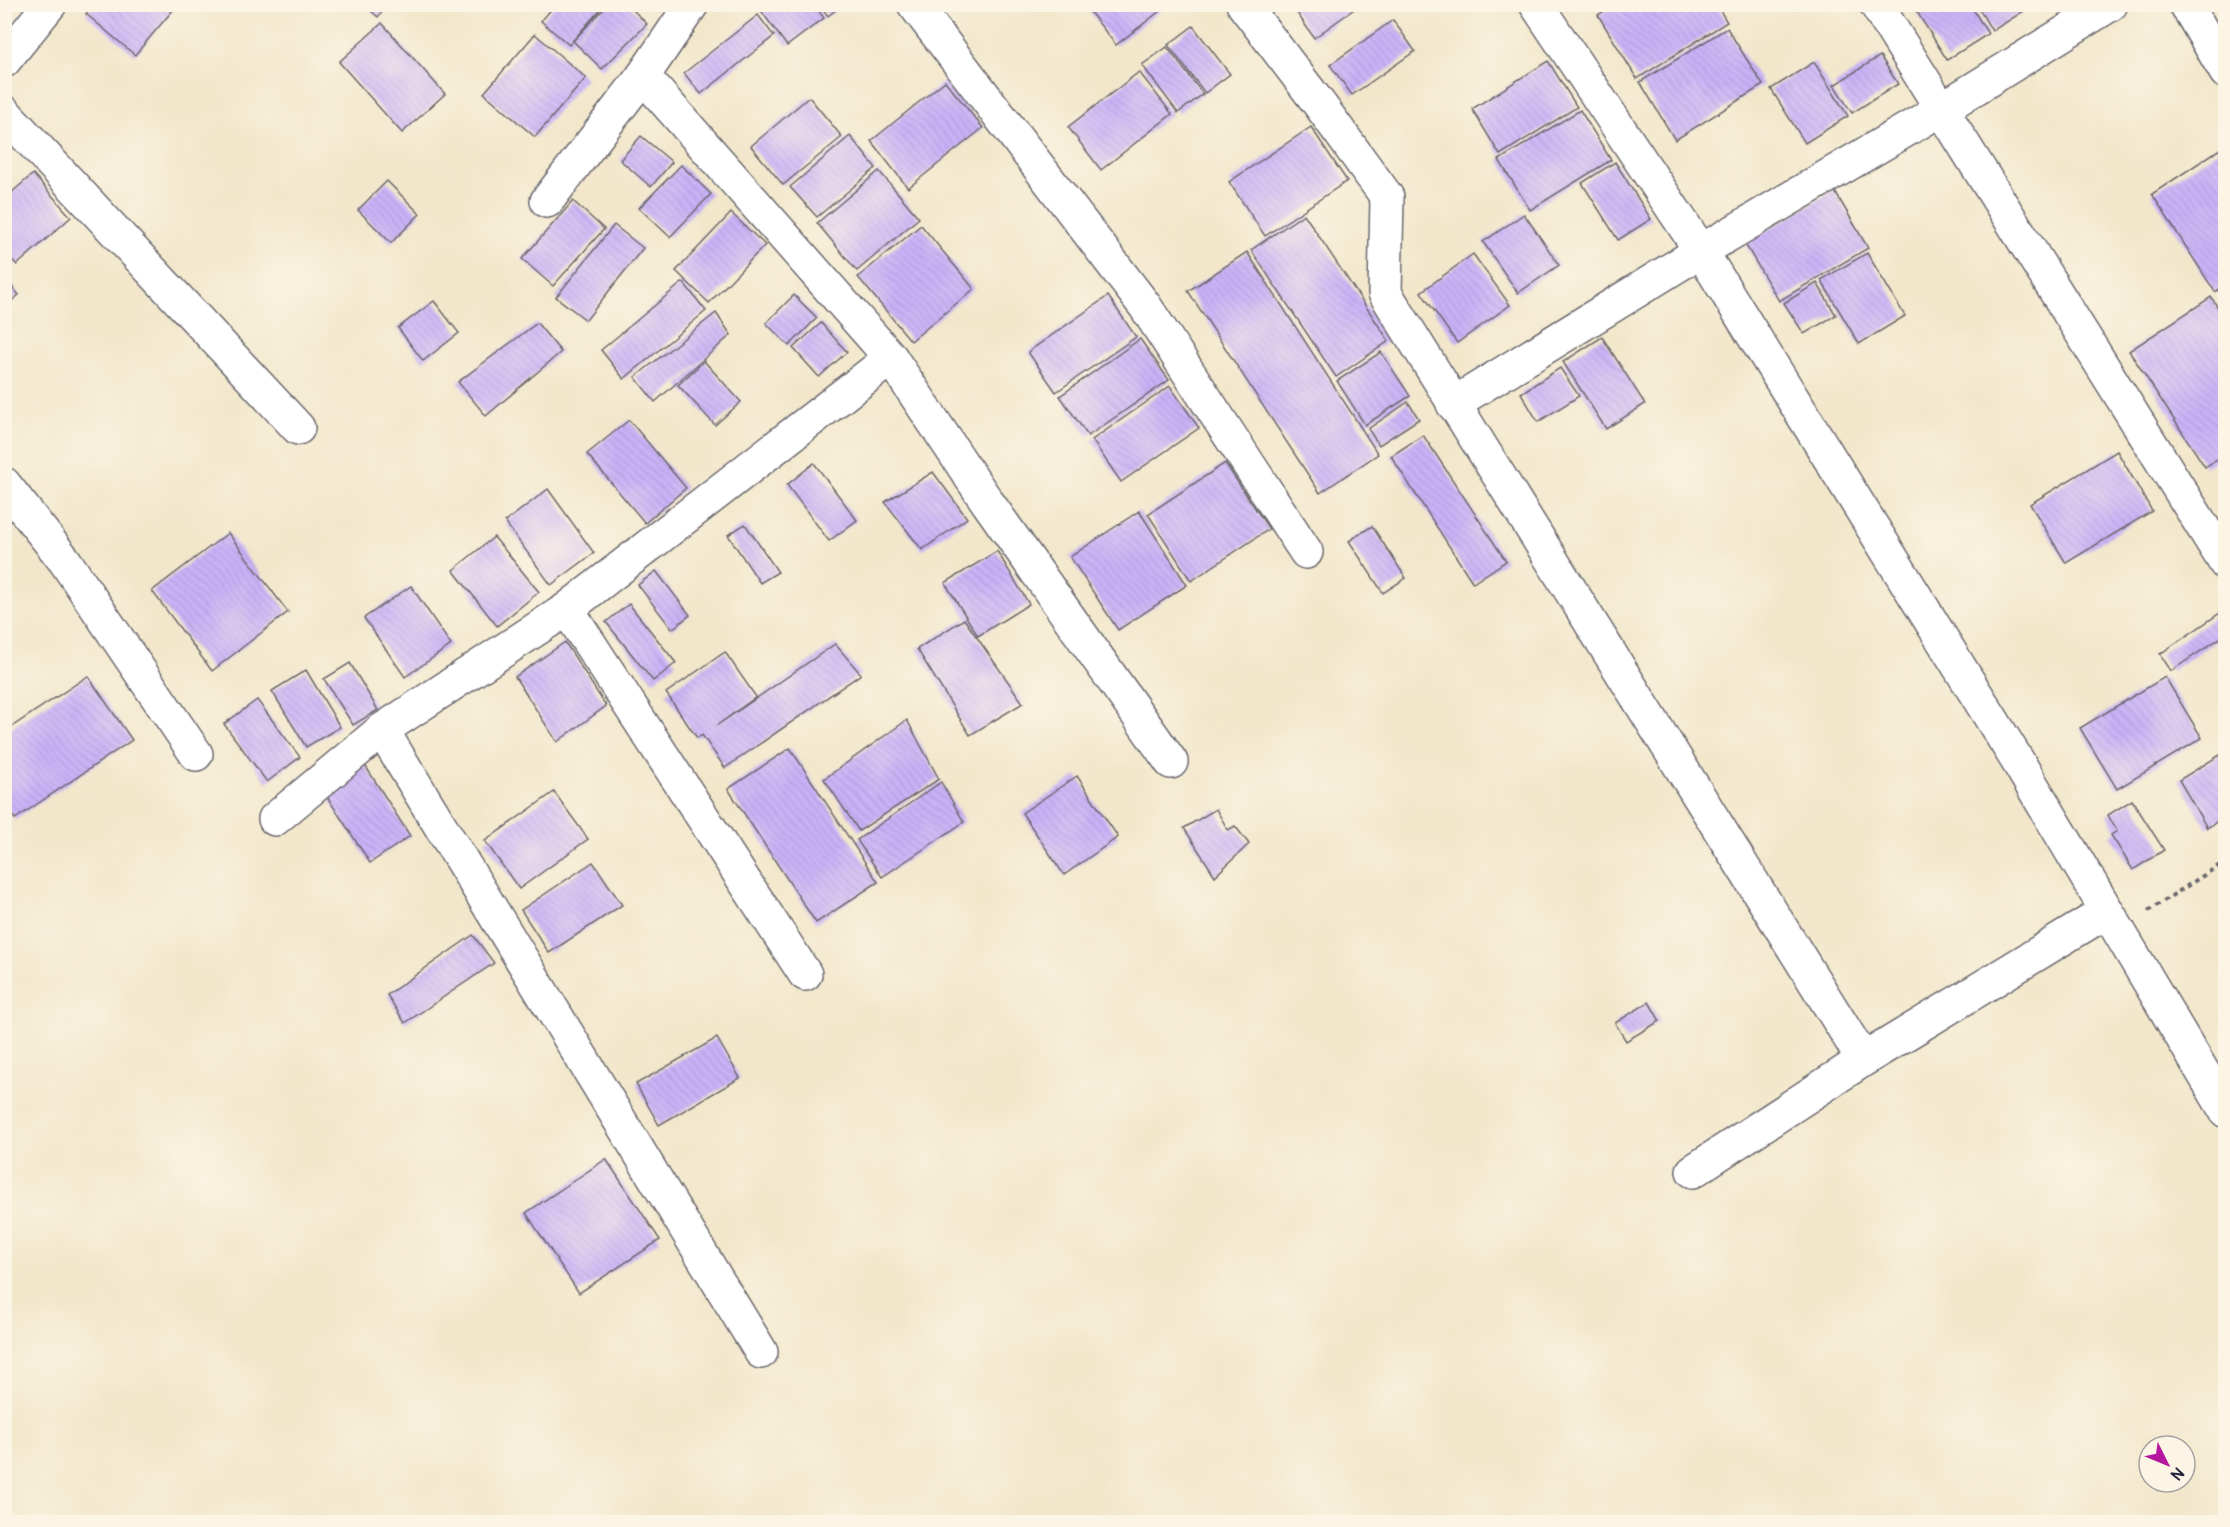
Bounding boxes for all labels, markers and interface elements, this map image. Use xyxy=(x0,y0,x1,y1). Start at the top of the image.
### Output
north arrow xyxy=(2137,1434,2197,1494)
text: N xyxy=(2166,1463,2188,1484)

